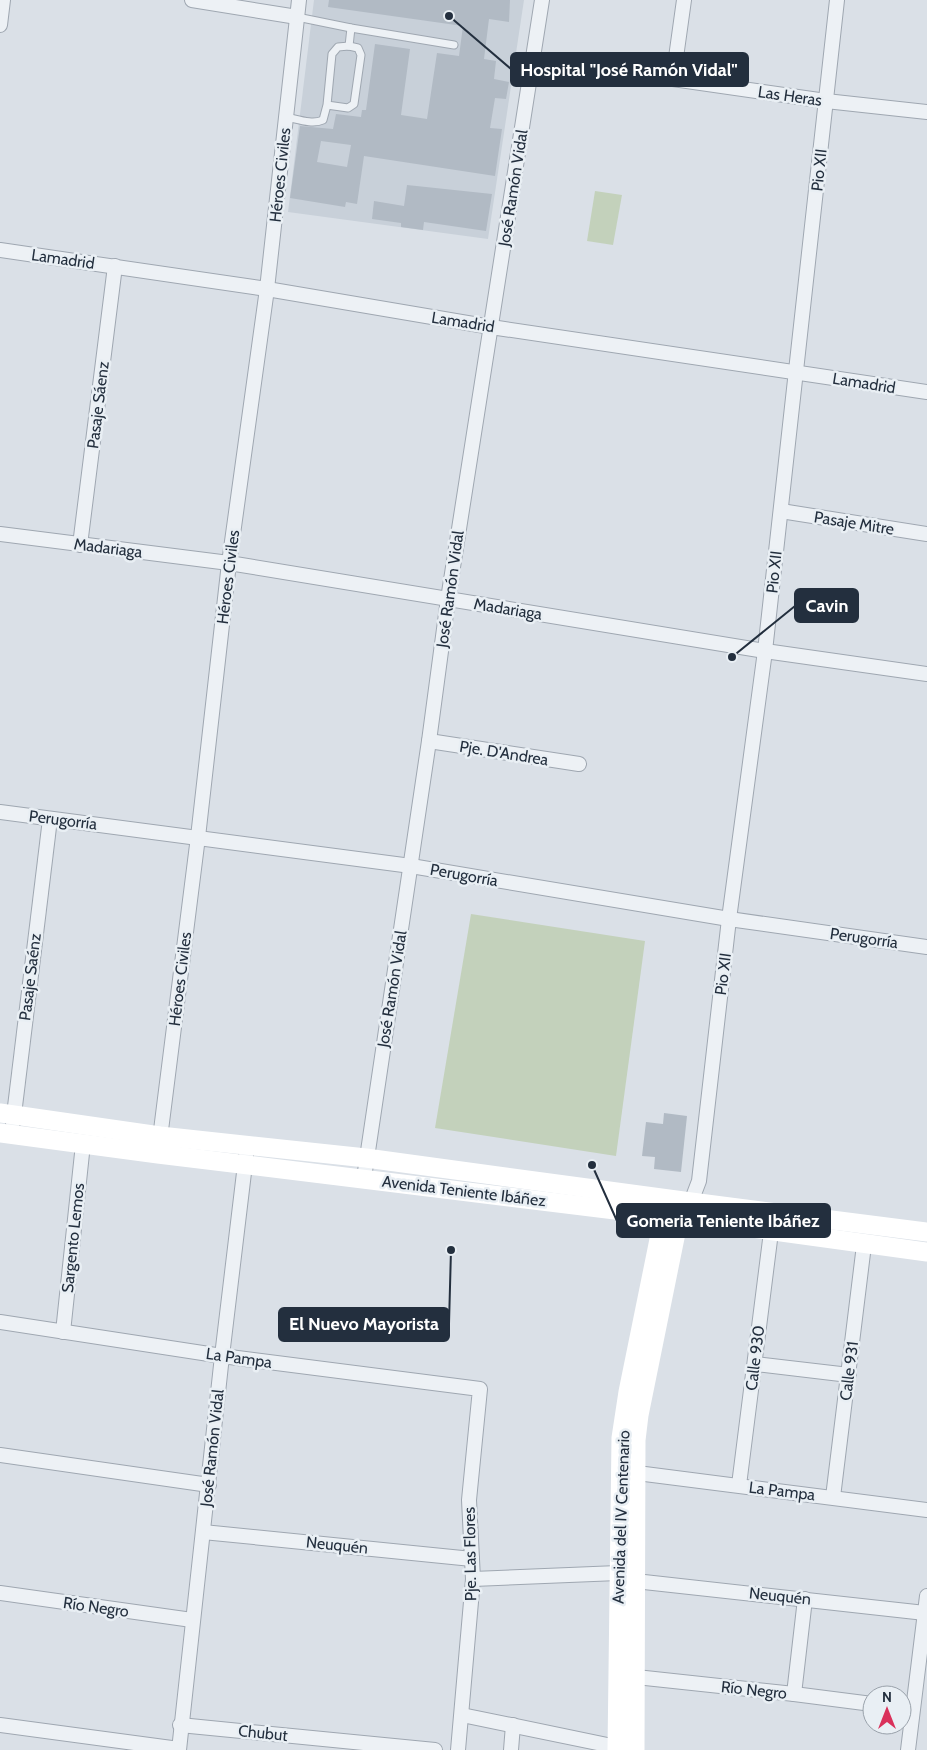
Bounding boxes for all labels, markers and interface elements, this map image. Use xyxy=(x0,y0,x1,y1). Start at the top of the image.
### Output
callout: Hospital "José Ramón Vidal" xyxy=(511,53,748,86)
text: Hospital "José Ramón Vidal" xyxy=(520,59,738,81)
street label: Las Heras xyxy=(757,82,824,110)
street label: Héroes Civiles xyxy=(266,126,294,223)
street label: José Ramón Vidal xyxy=(494,128,532,249)
street label: Pio XII xyxy=(807,148,831,192)
street label: Lamadrid xyxy=(30,245,96,273)
street label: Lamadrid xyxy=(430,308,496,336)
street label: Pasaje Sáenz xyxy=(83,360,113,450)
street label: Lamadrid xyxy=(831,369,897,397)
street label: Pasaje Mitre xyxy=(813,507,895,539)
street label: Héroes Civiles xyxy=(213,528,243,625)
street label: José Ramón Vidal xyxy=(432,529,468,650)
street label: Madariaga xyxy=(73,534,144,562)
street label: Pio XII xyxy=(762,550,786,594)
callout: Cavin xyxy=(795,589,858,622)
street label: Madariaga xyxy=(472,594,544,624)
text: Cavin xyxy=(806,595,848,617)
street label: Pje. D'Andrea xyxy=(458,737,550,769)
street label: Perugorría xyxy=(28,806,98,834)
street label: Perugorría xyxy=(429,860,500,890)
street label: Perugorría xyxy=(829,924,900,952)
street label: José Ramón Vidal xyxy=(373,929,411,1050)
street label: Héroes Civiles xyxy=(165,930,195,1027)
street label: Pasaje Saénz xyxy=(15,932,45,1022)
street label: Pio XII xyxy=(711,952,735,996)
street label: Avenida Teniente Ibáñez xyxy=(381,1172,547,1211)
street label: Sargento Lemos xyxy=(58,1182,88,1294)
callout: Gomeria Teniente Ibáñez xyxy=(617,1204,830,1237)
text: Gomeria Teniente Ibáñez xyxy=(627,1210,820,1232)
callout: El Nuevo Mayorista xyxy=(279,1308,449,1341)
text: El Nuevo Mayorista xyxy=(289,1313,439,1335)
street label: Calle 930 xyxy=(742,1324,768,1392)
street label: Calle 931 xyxy=(836,1340,862,1402)
street label: La Pampa xyxy=(205,1344,274,1372)
street label: José Ramón Vidal xyxy=(196,1388,228,1509)
street label: Avenida del IV Centenario xyxy=(608,1430,634,1604)
street label: La Pampa xyxy=(748,1478,816,1505)
street label: Pje. Las Flores xyxy=(460,1506,480,1601)
street label: Neuquén xyxy=(305,1532,369,1558)
street label: Neuquén xyxy=(748,1583,812,1609)
street label: Río Negro xyxy=(62,1593,130,1621)
street label: Río Negro xyxy=(720,1677,788,1703)
north arrow xyxy=(862,1685,912,1735)
text: N xyxy=(882,1688,892,1706)
street label: Chubut xyxy=(237,1721,289,1745)

